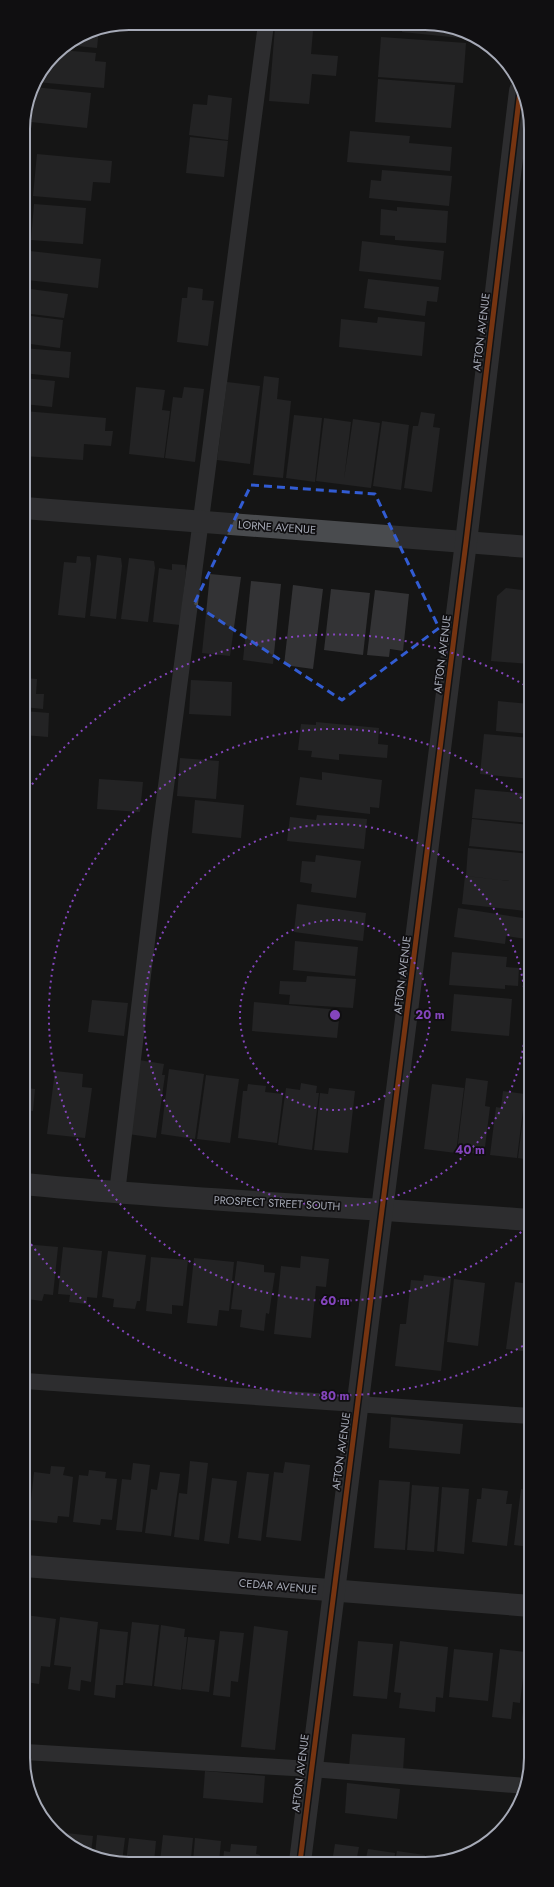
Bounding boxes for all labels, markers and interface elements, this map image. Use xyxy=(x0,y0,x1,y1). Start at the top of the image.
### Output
street label: AFTON AVENUE xyxy=(468,292,494,372)
street label: LORNE AVENUE xyxy=(237,516,317,538)
street label: AFTON AVENUE xyxy=(429,614,455,694)
street label: AFTON AVENUE xyxy=(389,935,415,1015)
text: 20 m xyxy=(415,1006,445,1024)
centre of rings xyxy=(328,1008,342,1022)
text: 40 m xyxy=(455,1141,485,1159)
street label: PROSPECT STREET SOUTH xyxy=(213,1192,341,1214)
text: 60 m xyxy=(320,1292,350,1310)
text: 80 m xyxy=(321,1387,350,1405)
street label: AFTON AVENUE xyxy=(328,1411,354,1491)
street label: CEDAR AVENUE xyxy=(238,1575,318,1597)
street label: AFTON AVENUE xyxy=(287,1733,313,1813)

